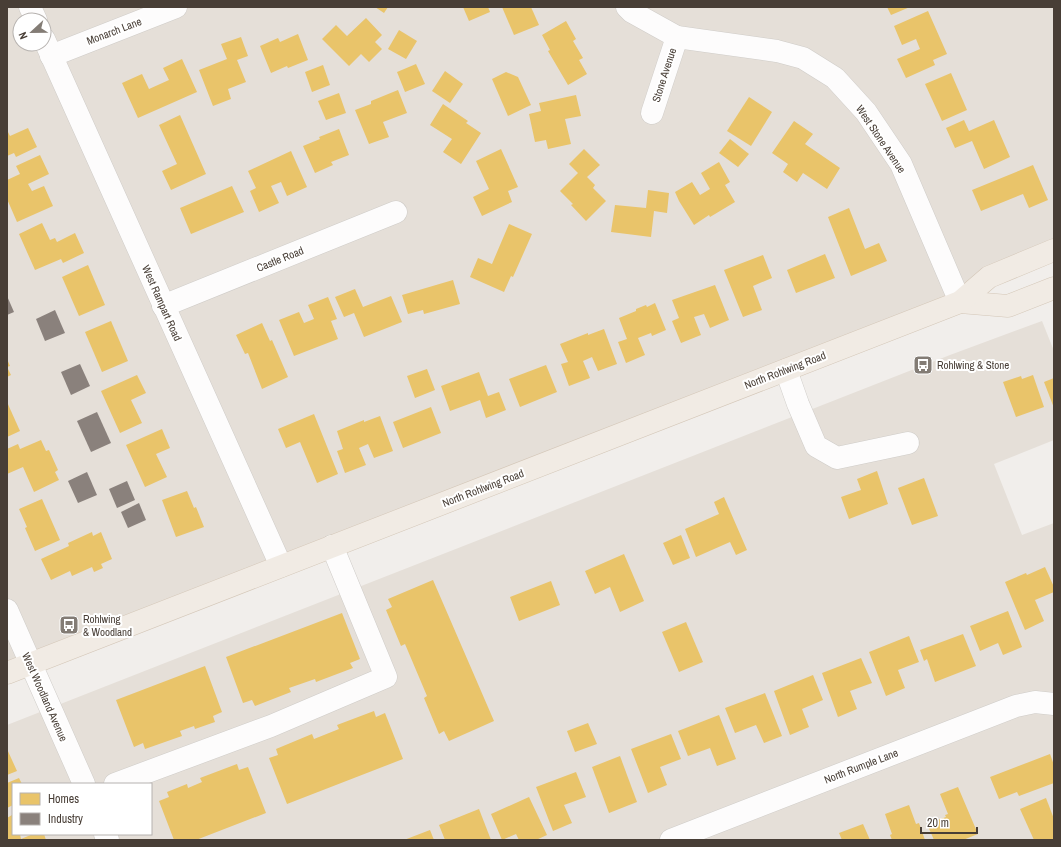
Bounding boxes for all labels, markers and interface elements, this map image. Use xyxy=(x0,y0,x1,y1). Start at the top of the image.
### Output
north arrow xyxy=(12,12,52,52)
street label: Monarch Lane xyxy=(85,14,143,48)
text: N xyxy=(15,30,30,41)
street label: Stone Avenue xyxy=(649,46,679,104)
street label: West Stone Avenue xyxy=(853,102,909,176)
street label: Castle Road xyxy=(254,243,306,275)
street label: West Rampart Road xyxy=(139,263,185,343)
street label: North Rohlwing Road xyxy=(742,348,828,392)
bus stop icon: Rohlwing & Stone xyxy=(912,354,934,376)
place label: Rohlwing & Stone xyxy=(937,358,1009,372)
street label: North Rohlwing Road xyxy=(440,466,526,510)
place label: Rohlwing & Woodland xyxy=(83,612,132,639)
bus stop icon: Rohlwing & Woodland xyxy=(58,614,80,636)
street label: West Woodland Avenue xyxy=(19,650,71,744)
street label: North Rumple Lane xyxy=(822,745,900,787)
legend xyxy=(12,783,152,835)
text: Homes xyxy=(48,791,79,807)
scale bar xyxy=(921,809,977,835)
text: Industry xyxy=(48,811,83,827)
text: 20 m xyxy=(927,815,949,831)

